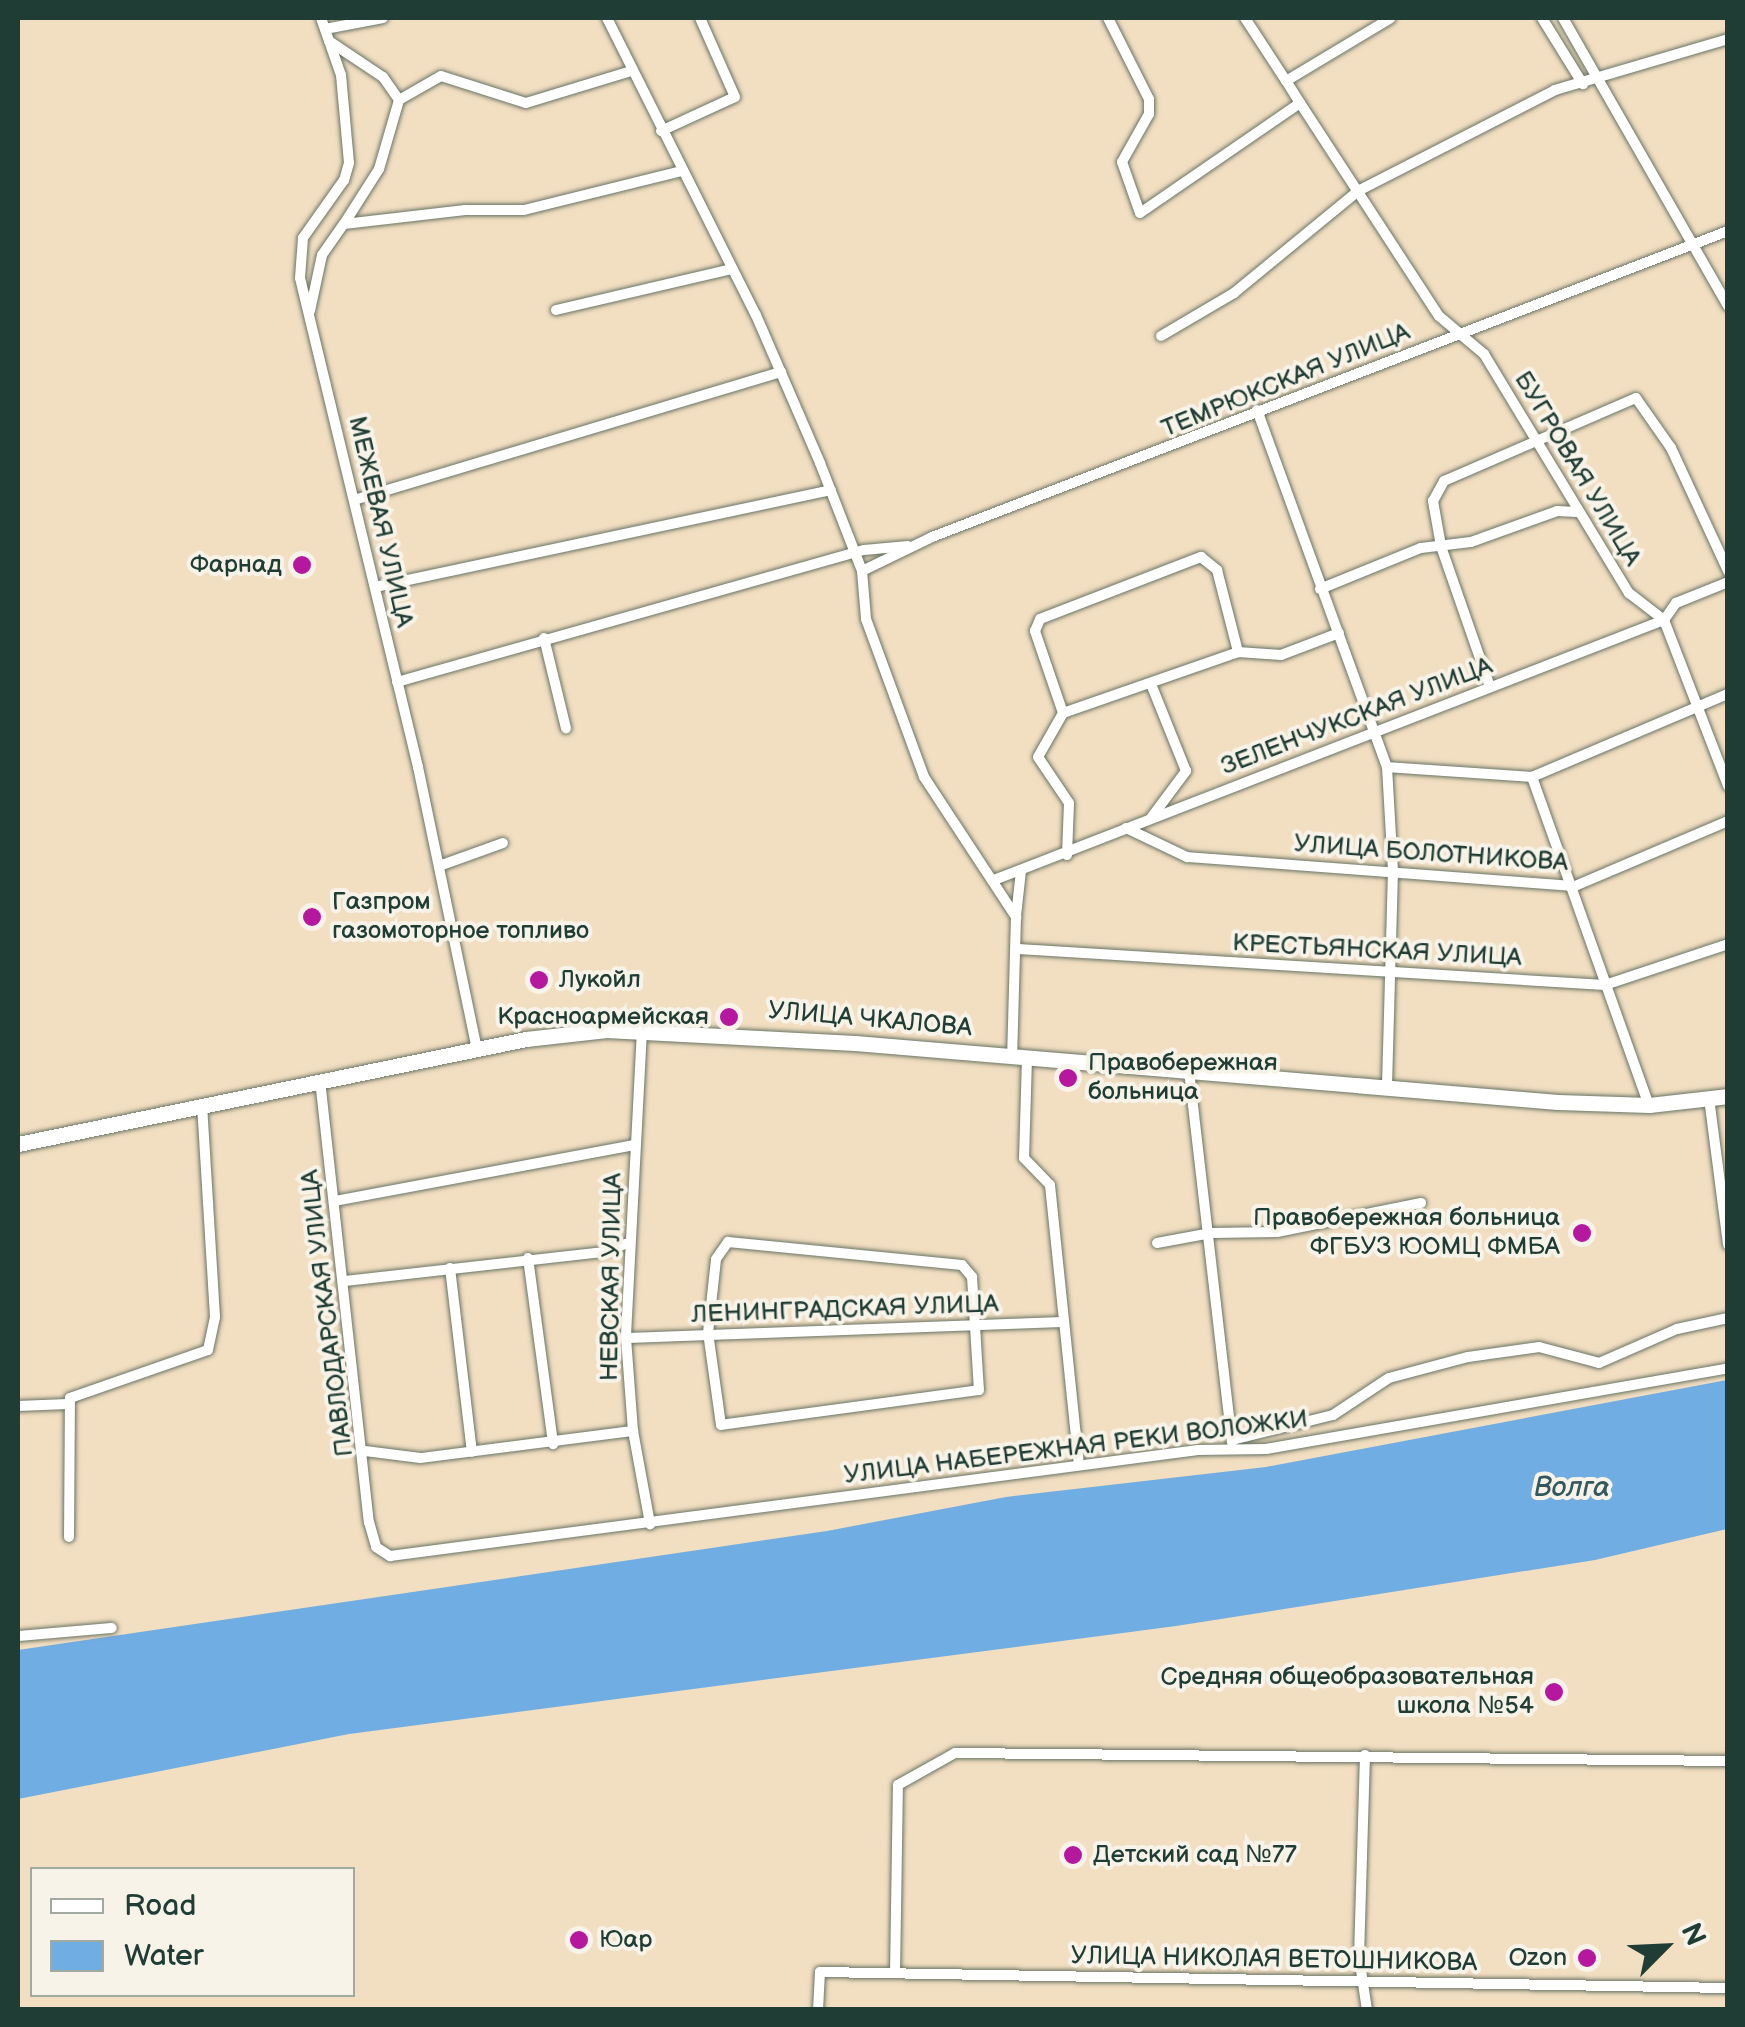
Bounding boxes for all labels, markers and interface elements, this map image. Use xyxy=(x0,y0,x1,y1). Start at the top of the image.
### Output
street label: ТЕМРЮКСКАЯ УЛИЦА xyxy=(1157,317,1415,445)
street label: БУГРОВАЯ УЛИЦА xyxy=(1507,366,1647,572)
street label: МЕЖЕВАЯ УЛИЦА xyxy=(341,414,419,630)
place label: Фарнад xyxy=(190,550,282,580)
marker: Фарнад xyxy=(291,554,313,576)
street label: ЗЕЛЕНЧУКСКАЯ УЛИЦА xyxy=(1217,651,1497,783)
street label: УЛИЦА БОЛОТНИКОВА xyxy=(1293,829,1569,879)
place label: Газпром газомоторное топливо xyxy=(332,888,589,947)
marker: Газпром газомоторное топливо xyxy=(301,906,323,928)
street label: КРЕСТЬЯНСКАЯ УЛИЦА xyxy=(1232,928,1522,974)
place label: Лукойл xyxy=(559,965,641,995)
marker: Лукойл xyxy=(528,969,550,991)
street label: УЛИЦА ЧКАЛОВА xyxy=(767,996,973,1044)
place label: Красноармейская xyxy=(497,1002,709,1032)
marker: Красноармейская xyxy=(718,1006,740,1028)
place label: Правобережная больница xyxy=(1088,1049,1278,1108)
marker: Правобережная больница xyxy=(1057,1067,1079,1089)
street label: ПАВЛОДАРСКАЯ УЛИЦА xyxy=(296,1168,360,1458)
street label: НЕВСКАЯ УЛИЦА xyxy=(595,1173,629,1381)
place label: Правобережная больница ФГБУЗ ЮОМЦ ФМБА xyxy=(1253,1204,1560,1263)
marker: Правобережная больница ФГБУЗ ЮОМЦ ФМБА xyxy=(1569,1220,1595,1246)
street label: ЛЕНИНГРАДСКАЯ УЛИЦА xyxy=(691,1290,999,1330)
street label: УЛИЦА НАБЕРЕЖНАЯ РЕКИ ВОЛОЖКИ xyxy=(842,1405,1310,1491)
water label: Волга xyxy=(1534,1471,1610,1505)
place label: Средняя общеобразовательная школа №54 xyxy=(1161,1663,1534,1722)
marker: Средняя общеобразовательная школа №54 xyxy=(1543,1681,1565,1703)
place label: Детский сад №77 xyxy=(1093,1840,1297,1870)
marker: Детский сад №77 xyxy=(1062,1844,1084,1866)
legend xyxy=(30,1867,355,1997)
text: Road xyxy=(124,1888,197,1924)
north arrow xyxy=(1615,1897,1715,1997)
text: N xyxy=(1674,1918,1712,1951)
place label: Юар xyxy=(599,1925,652,1955)
marker: Юар xyxy=(568,1929,590,1951)
text: Water xyxy=(124,1938,204,1974)
street label: УЛИЦА НИКОЛАЯ ВЕТОШНИКОВА xyxy=(1070,1941,1478,1979)
place label: Ozon xyxy=(1508,1943,1567,1973)
marker: Ozon xyxy=(1576,1947,1598,1969)

